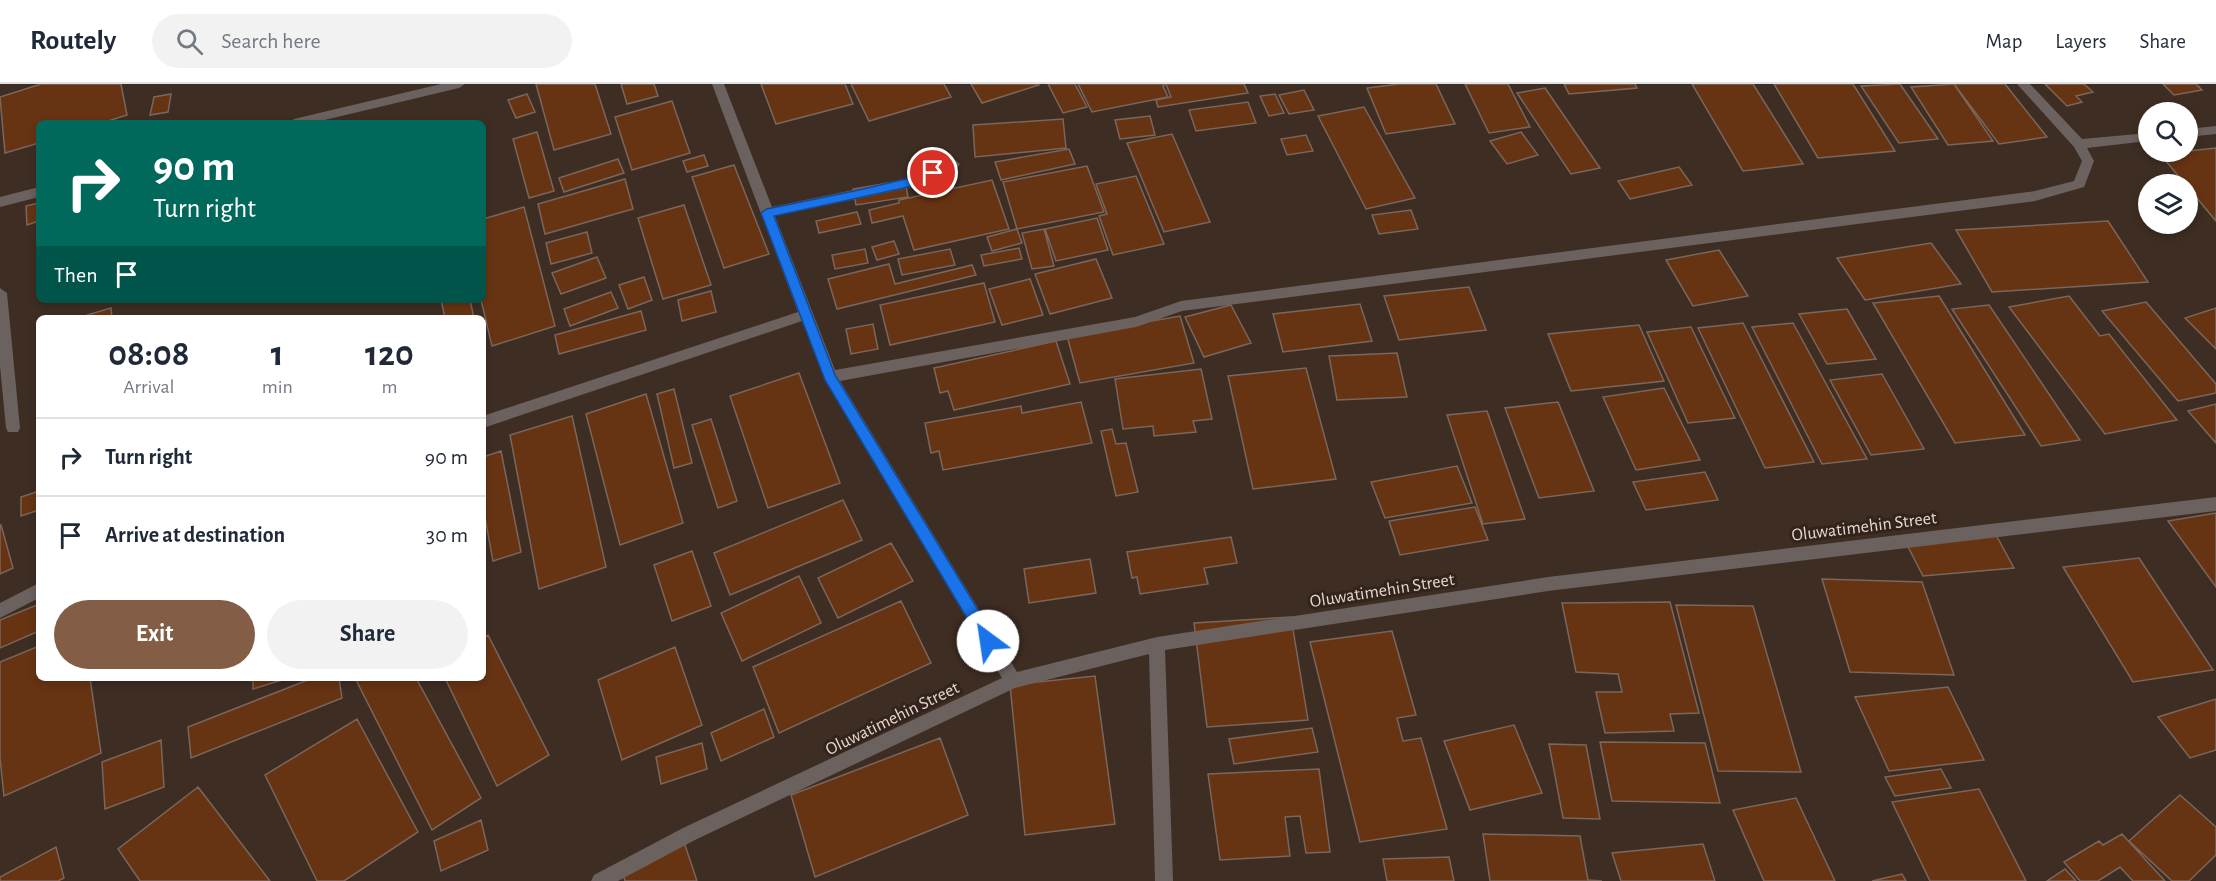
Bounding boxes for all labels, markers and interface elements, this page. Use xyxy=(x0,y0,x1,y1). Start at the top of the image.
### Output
search box xyxy=(152,14,572,68)
icon: search xyxy=(173,25,206,58)
text: Routely xyxy=(30,27,116,55)
text: Search here xyxy=(221,30,321,52)
text: Map xyxy=(1986,31,2022,52)
text: Layers xyxy=(2055,31,2106,52)
text: Share xyxy=(2139,31,2186,52)
map controls xyxy=(2138,102,2198,234)
button: search xyxy=(2138,102,2198,162)
icon: right xyxy=(54,144,132,222)
text: 90 m xyxy=(153,146,235,188)
pin xyxy=(907,147,958,198)
icon: arrive xyxy=(916,156,949,189)
button: layers xyxy=(2138,174,2198,234)
text: Turn right xyxy=(153,195,256,222)
icon: arrive xyxy=(110,258,143,291)
text: Then xyxy=(54,264,98,286)
text: 08:08 xyxy=(108,336,189,372)
text: 1 xyxy=(271,336,284,372)
text: 120 xyxy=(365,336,414,372)
text: Arrival xyxy=(123,377,175,397)
text: min xyxy=(262,377,293,397)
text: m xyxy=(381,377,397,397)
icon: right xyxy=(54,441,87,474)
text: Turn right xyxy=(105,446,192,468)
text: 90 m xyxy=(425,446,468,468)
street label: Oluwatimehin Street xyxy=(1791,509,1938,545)
icon: arrive xyxy=(54,519,87,552)
text: Arrive at destination xyxy=(105,524,285,546)
text: 30 m xyxy=(426,524,468,546)
street label: Oluwatimehin Street xyxy=(1309,571,1456,611)
button: Exit xyxy=(54,600,255,669)
button: Share xyxy=(267,600,468,669)
position arrow xyxy=(956,609,1020,673)
street label: Oluwatimehin Street xyxy=(823,679,962,759)

